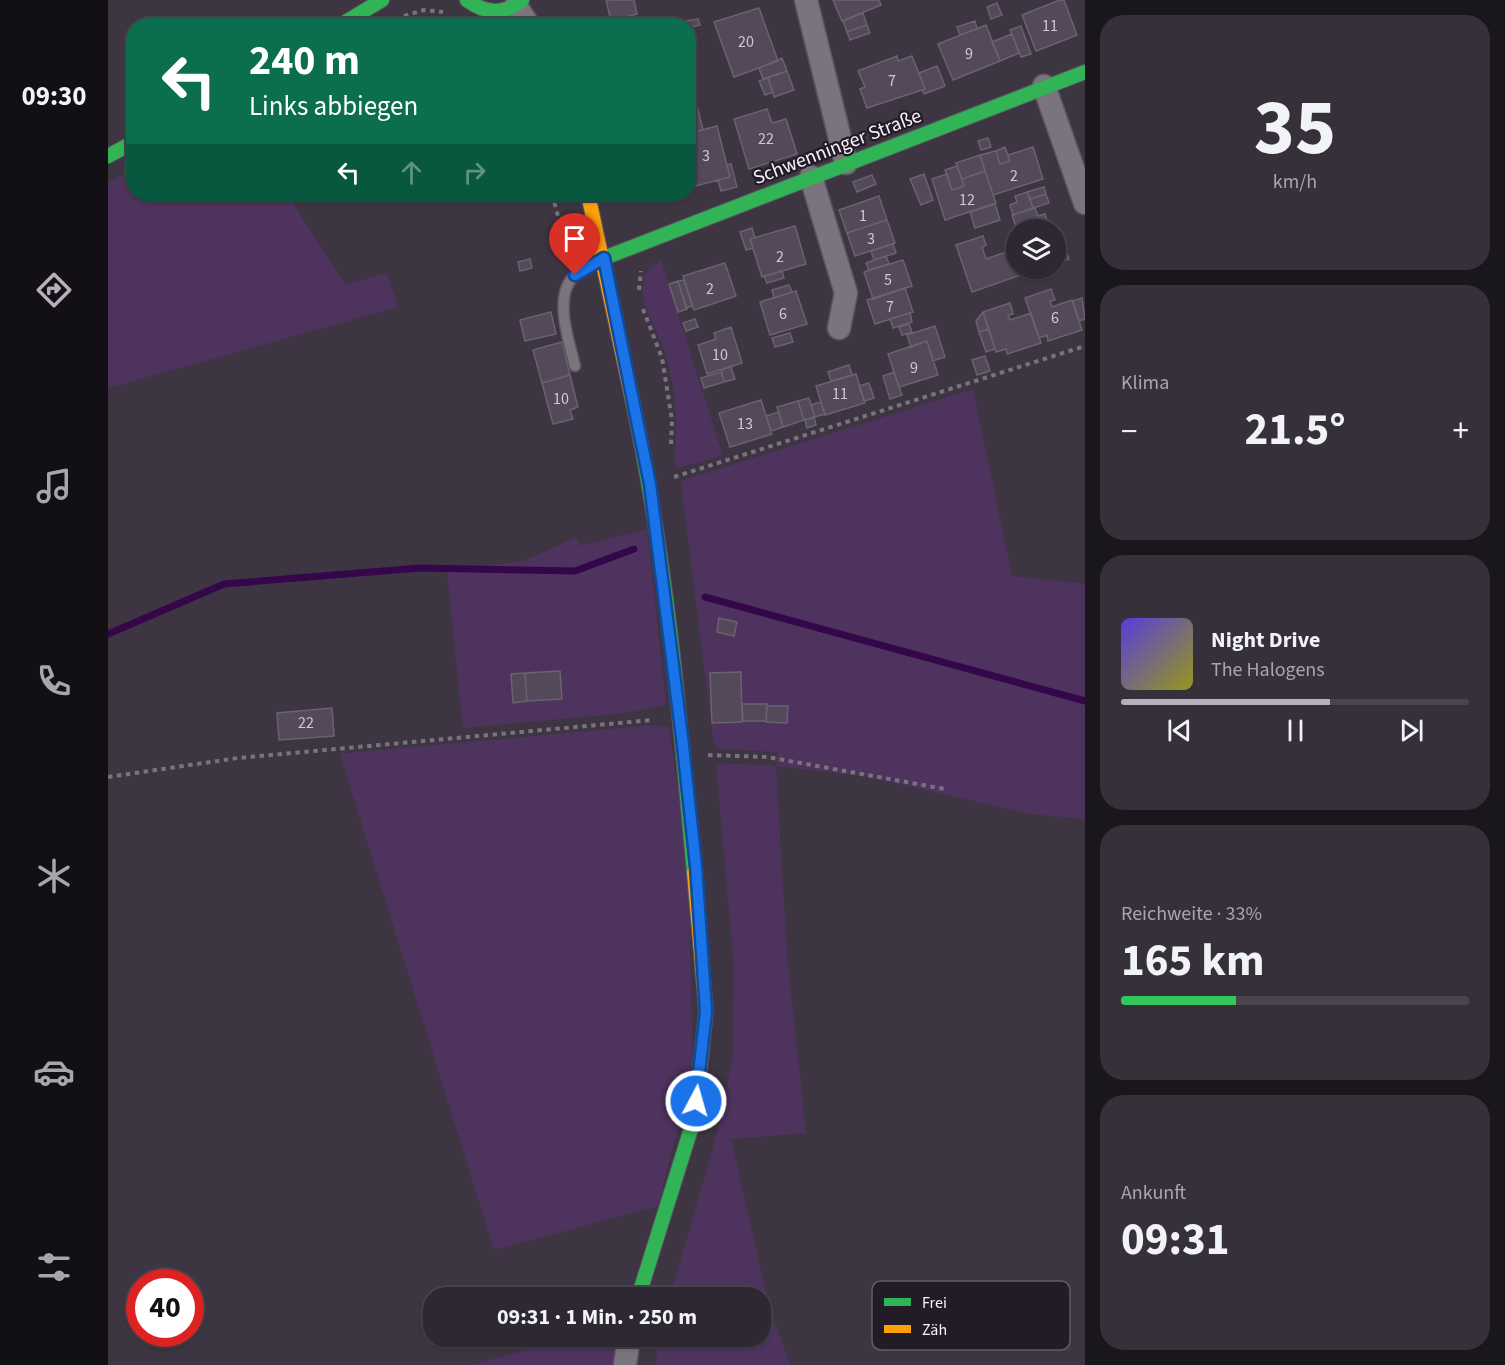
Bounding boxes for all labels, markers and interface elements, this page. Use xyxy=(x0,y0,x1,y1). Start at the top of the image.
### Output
house number: 11 xyxy=(1042,15,1058,37)
text: 240 m xyxy=(249,31,360,91)
house number: 20 xyxy=(738,31,754,53)
icon: left xyxy=(150,42,228,120)
house number: 9 xyxy=(965,43,973,65)
house number: 7 xyxy=(888,70,896,92)
text: 35 xyxy=(1254,73,1336,184)
text: 09:30 xyxy=(21,77,87,116)
text: Links abbiegen xyxy=(249,87,418,126)
street label: Schwenninger Straße xyxy=(749,102,926,192)
house number: 22 xyxy=(758,128,774,150)
house number: 3 xyxy=(702,145,710,167)
icon: left xyxy=(332,156,365,189)
icon: ahead xyxy=(395,156,428,189)
icon: right xyxy=(458,156,491,189)
house number: 2 xyxy=(1010,165,1018,187)
text: km/h xyxy=(1273,168,1317,196)
house number: 12 xyxy=(959,189,975,211)
house number: 1 xyxy=(859,205,867,227)
pin xyxy=(549,213,600,275)
map controls xyxy=(1006,219,1066,279)
button: layers xyxy=(1006,219,1066,279)
icon: arrive xyxy=(558,222,591,255)
house number: 3 xyxy=(867,228,875,250)
house number: 2 xyxy=(776,246,784,268)
icon: directions xyxy=(33,269,75,311)
house number: 5 xyxy=(884,269,892,291)
house number: 2 xyxy=(706,278,714,300)
house number: 7 xyxy=(886,296,894,318)
house number: 6 xyxy=(779,303,787,325)
house number: 6 xyxy=(1051,307,1059,329)
house number: 10 xyxy=(712,344,728,366)
house number: 9 xyxy=(910,357,918,379)
text: Klima xyxy=(1121,369,1169,397)
house number: 11 xyxy=(832,383,848,405)
house number: 10 xyxy=(553,388,569,410)
text: 21.5° xyxy=(1244,398,1346,462)
text: − xyxy=(1121,408,1137,455)
text: + xyxy=(1453,408,1469,455)
house number: 13 xyxy=(737,413,753,435)
icon: music xyxy=(33,465,75,507)
text: Night Drive xyxy=(1211,624,1320,656)
text: The Halogens xyxy=(1211,656,1325,684)
icon: phone xyxy=(33,660,75,702)
house number: 22 xyxy=(298,712,314,734)
icon: previous xyxy=(1163,714,1196,747)
icon: pause xyxy=(1279,714,1312,747)
icon: next xyxy=(1395,714,1428,747)
icon: climate xyxy=(33,855,75,897)
text: Reichweite · 33% xyxy=(1121,900,1262,928)
text: 165 km xyxy=(1121,929,1265,993)
icon: car xyxy=(33,1051,75,1093)
position arrow xyxy=(664,1069,728,1133)
text: Ankunft xyxy=(1121,1179,1186,1207)
text: 09:31 xyxy=(1121,1208,1230,1272)
icon: filters xyxy=(33,1246,75,1288)
speed limit sign: 40 xyxy=(126,1269,204,1347)
legend xyxy=(872,1281,1070,1350)
text: Frei xyxy=(922,1292,947,1314)
text: 09:31 · 1 Min. · 250 m xyxy=(497,1301,697,1333)
text: Zäh xyxy=(922,1319,947,1341)

